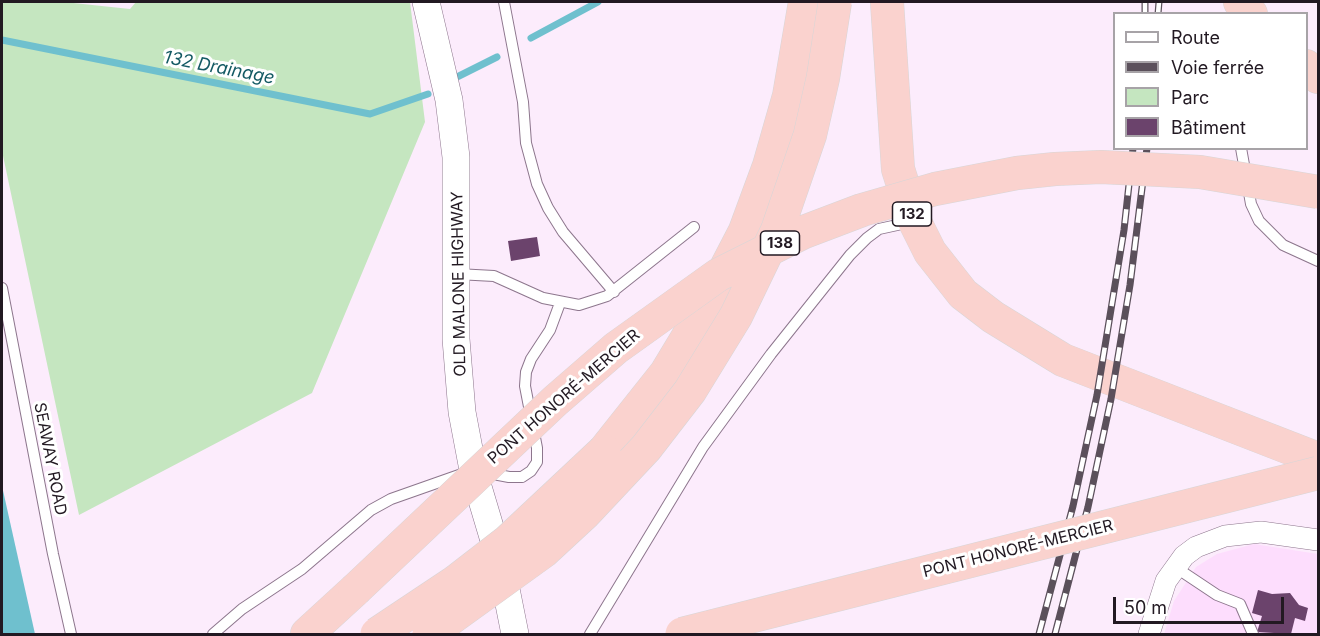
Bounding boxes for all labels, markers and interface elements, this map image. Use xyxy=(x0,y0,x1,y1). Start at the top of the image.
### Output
legend xyxy=(1113,12,1308,150)
text: Route xyxy=(1171,27,1220,48)
water label: 132 Drainage xyxy=(162,47,276,89)
text: Voie ferrée xyxy=(1171,57,1264,78)
text: Parc xyxy=(1171,87,1209,108)
text: Bâtiment xyxy=(1171,117,1246,138)
street label: OLD MALONE HIGHWAY xyxy=(448,191,470,377)
road number: 132 xyxy=(892,202,932,226)
road number: 138 xyxy=(760,231,800,255)
street label: PONT HONORÉ-MERCIER xyxy=(484,326,644,468)
street label: SEAWAY ROAD xyxy=(30,401,70,517)
street label: PONT HONORÉ-MERCIER xyxy=(921,516,1115,582)
scale bar xyxy=(1116,585,1287,623)
text: 50 m xyxy=(1124,597,1167,618)

